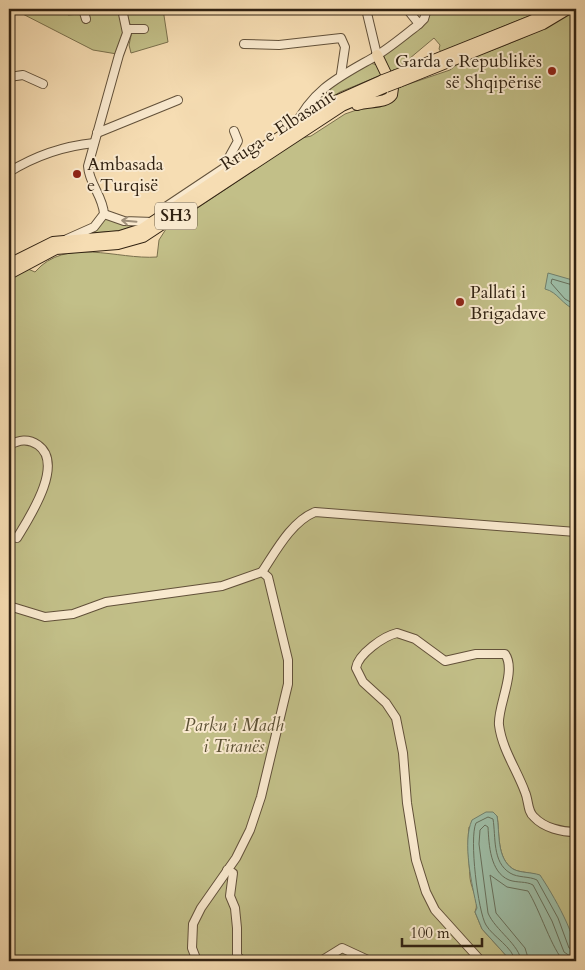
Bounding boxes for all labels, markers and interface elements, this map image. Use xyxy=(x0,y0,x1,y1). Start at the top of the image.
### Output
place label: Garda e Republikës së Shqipërisë xyxy=(395,49,542,95)
marker: Garda e Republikës së Shqipërisë xyxy=(546,65,558,77)
street label: Rruga e Elbasanit xyxy=(216,83,341,177)
place label: Ambasada e Turqisë xyxy=(87,152,164,198)
marker: Ambasada e Turqisë xyxy=(71,168,83,180)
road number: SH3 xyxy=(155,202,197,230)
one-way arrow xyxy=(121,216,137,226)
place label: Pallati i Brigadave xyxy=(470,280,546,326)
marker: Pallati i Brigadave xyxy=(454,296,466,308)
park label: Parku i Madh i Tiranës xyxy=(184,713,284,759)
scale bar xyxy=(402,915,482,947)
text: 100 m xyxy=(410,923,450,943)

